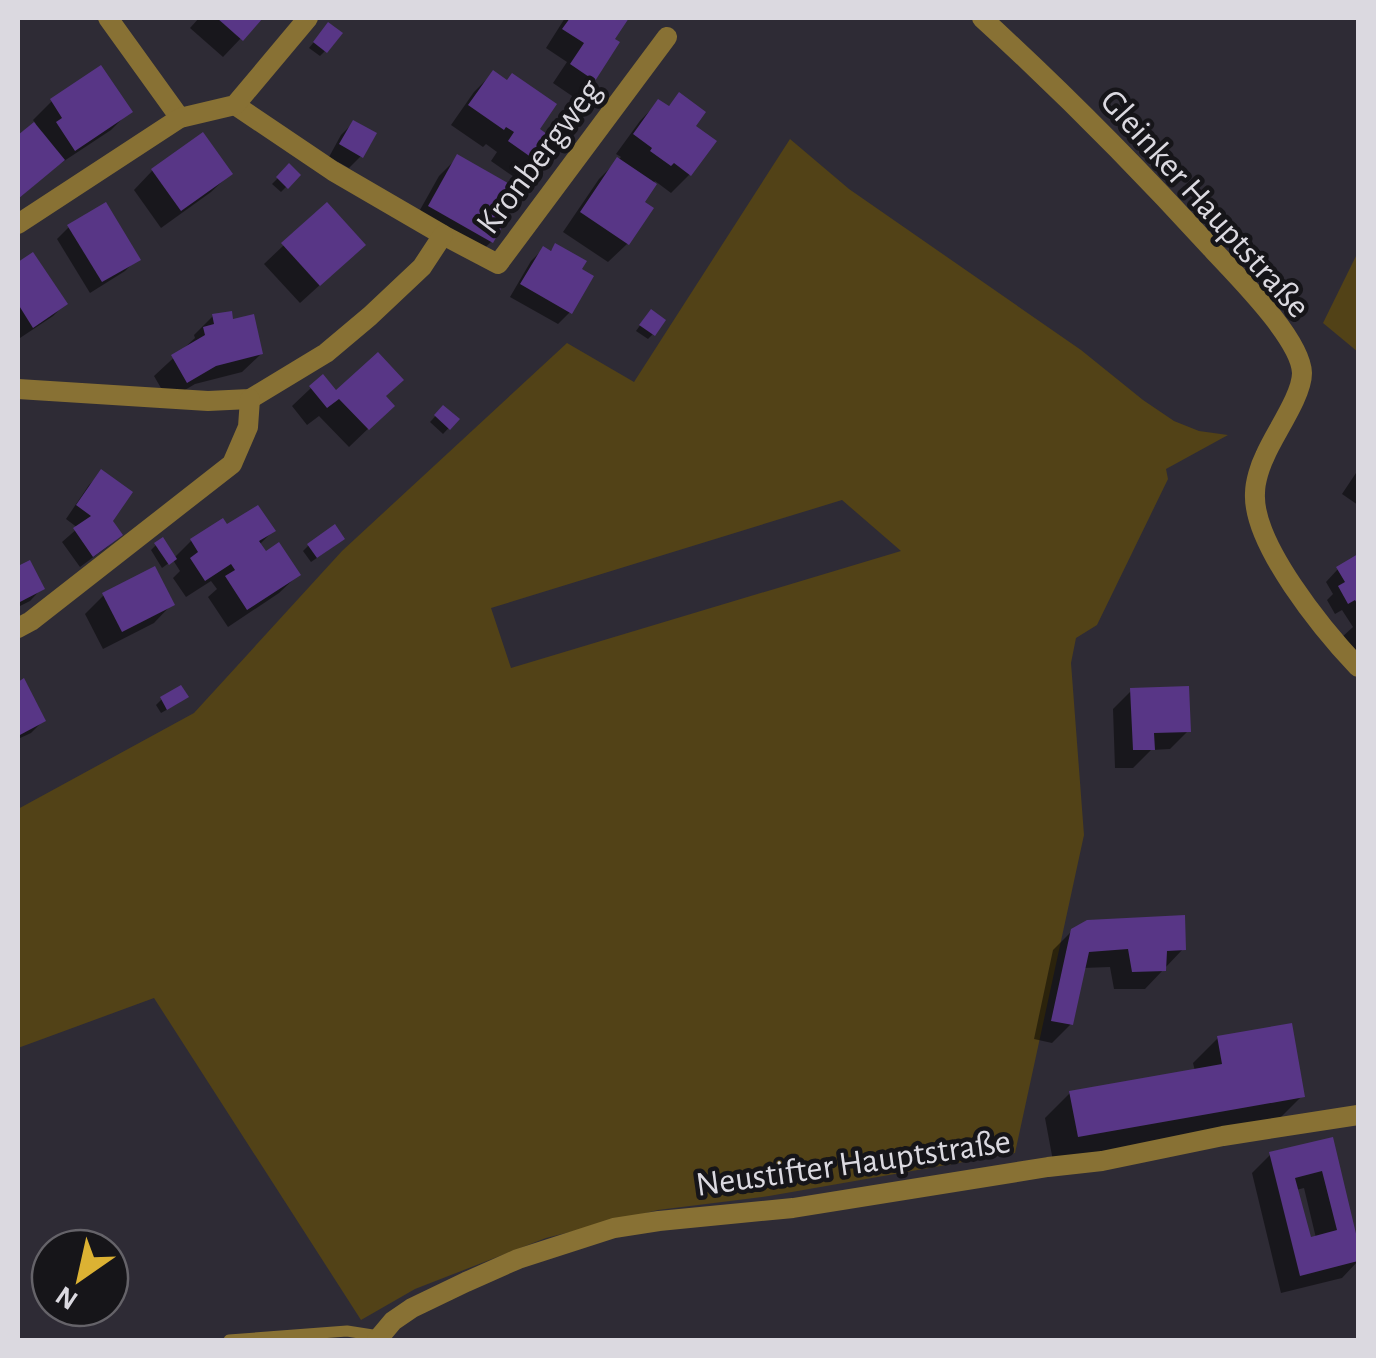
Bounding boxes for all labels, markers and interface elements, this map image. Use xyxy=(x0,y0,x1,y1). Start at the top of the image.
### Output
street label: Kronbergweg xyxy=(470,73,608,241)
street label: Gleinker Hauptstraße xyxy=(1094,83,1316,325)
street label: Neustifter Hauptstraße xyxy=(694,1124,1013,1203)
north arrow xyxy=(30,1228,130,1328)
text: N xyxy=(51,1280,83,1314)

